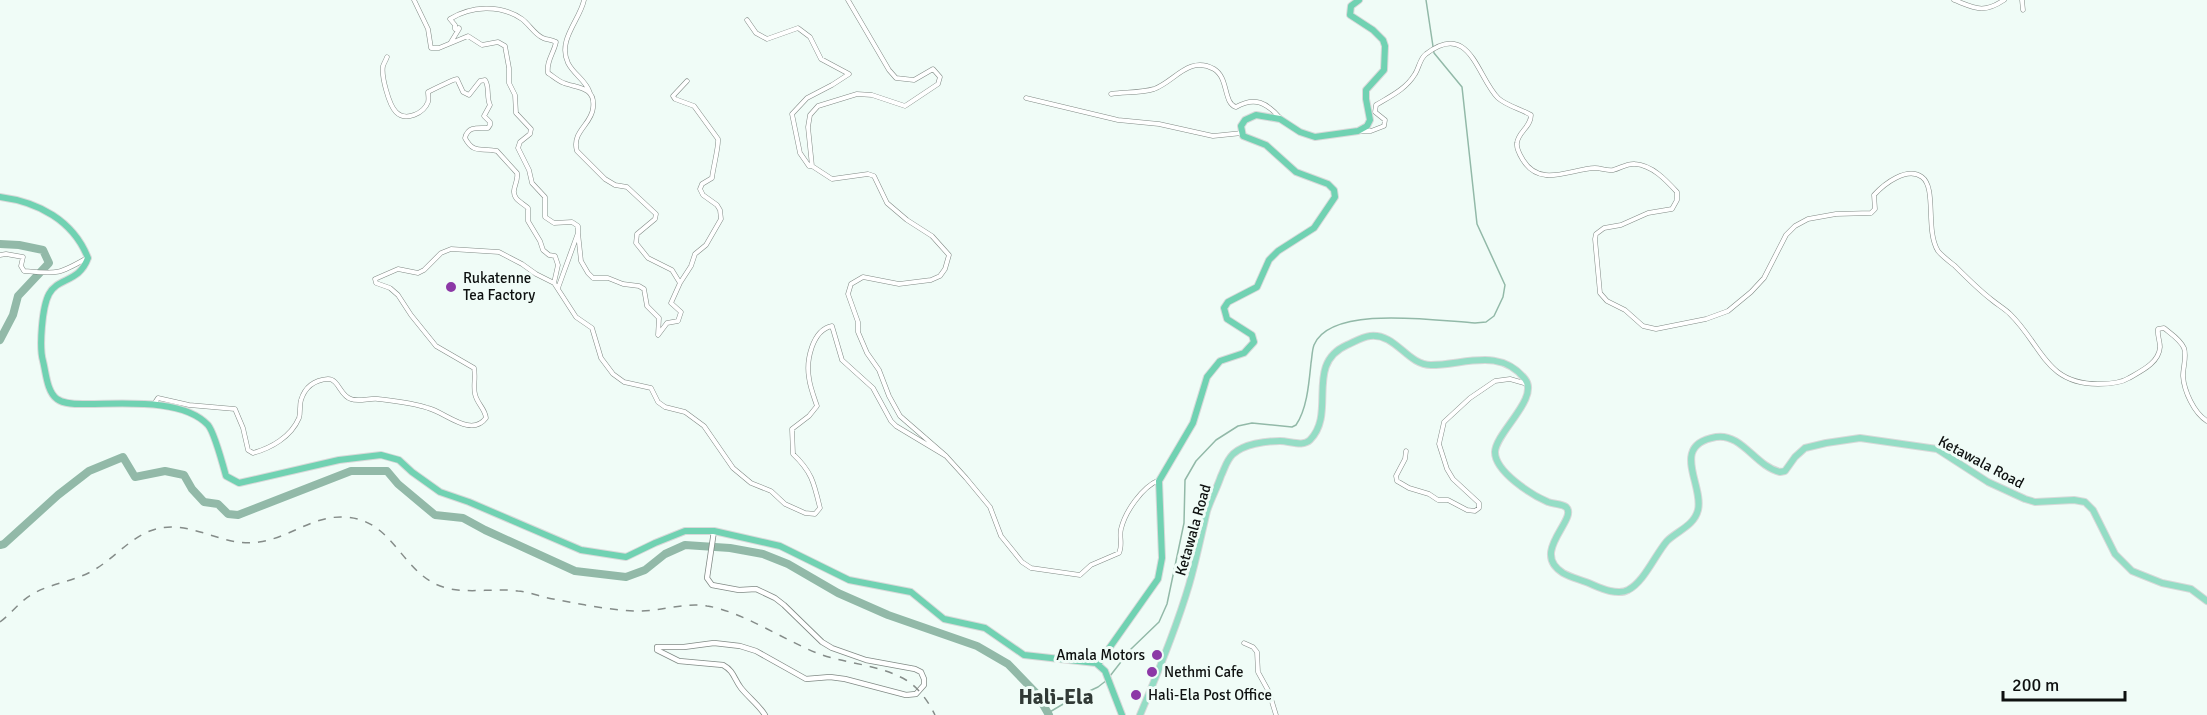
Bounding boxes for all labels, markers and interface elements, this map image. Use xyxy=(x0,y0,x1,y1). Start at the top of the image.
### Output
place label: Rukatenne Tea Factory xyxy=(463,269,535,304)
marker: Rukatenne Tea Factory xyxy=(444,280,458,294)
street label: Ketawala Road xyxy=(1935,432,2027,492)
street label: Ketawala Road xyxy=(1171,482,1215,578)
place label: Amala Motors xyxy=(1056,646,1145,664)
marker: Amala Motors xyxy=(1150,648,1164,662)
place label: Nethmi Cafe xyxy=(1164,663,1243,681)
scale bar xyxy=(2003,664,2124,702)
marker: Nethmi Cafe xyxy=(1145,665,1159,679)
text: 200 m xyxy=(2012,674,2059,696)
district label: Hali-Ela xyxy=(1018,684,1094,710)
place label: Hali-Ela Post Office xyxy=(1148,686,1272,704)
marker: Hali-Ela Post Office xyxy=(1129,688,1143,702)

